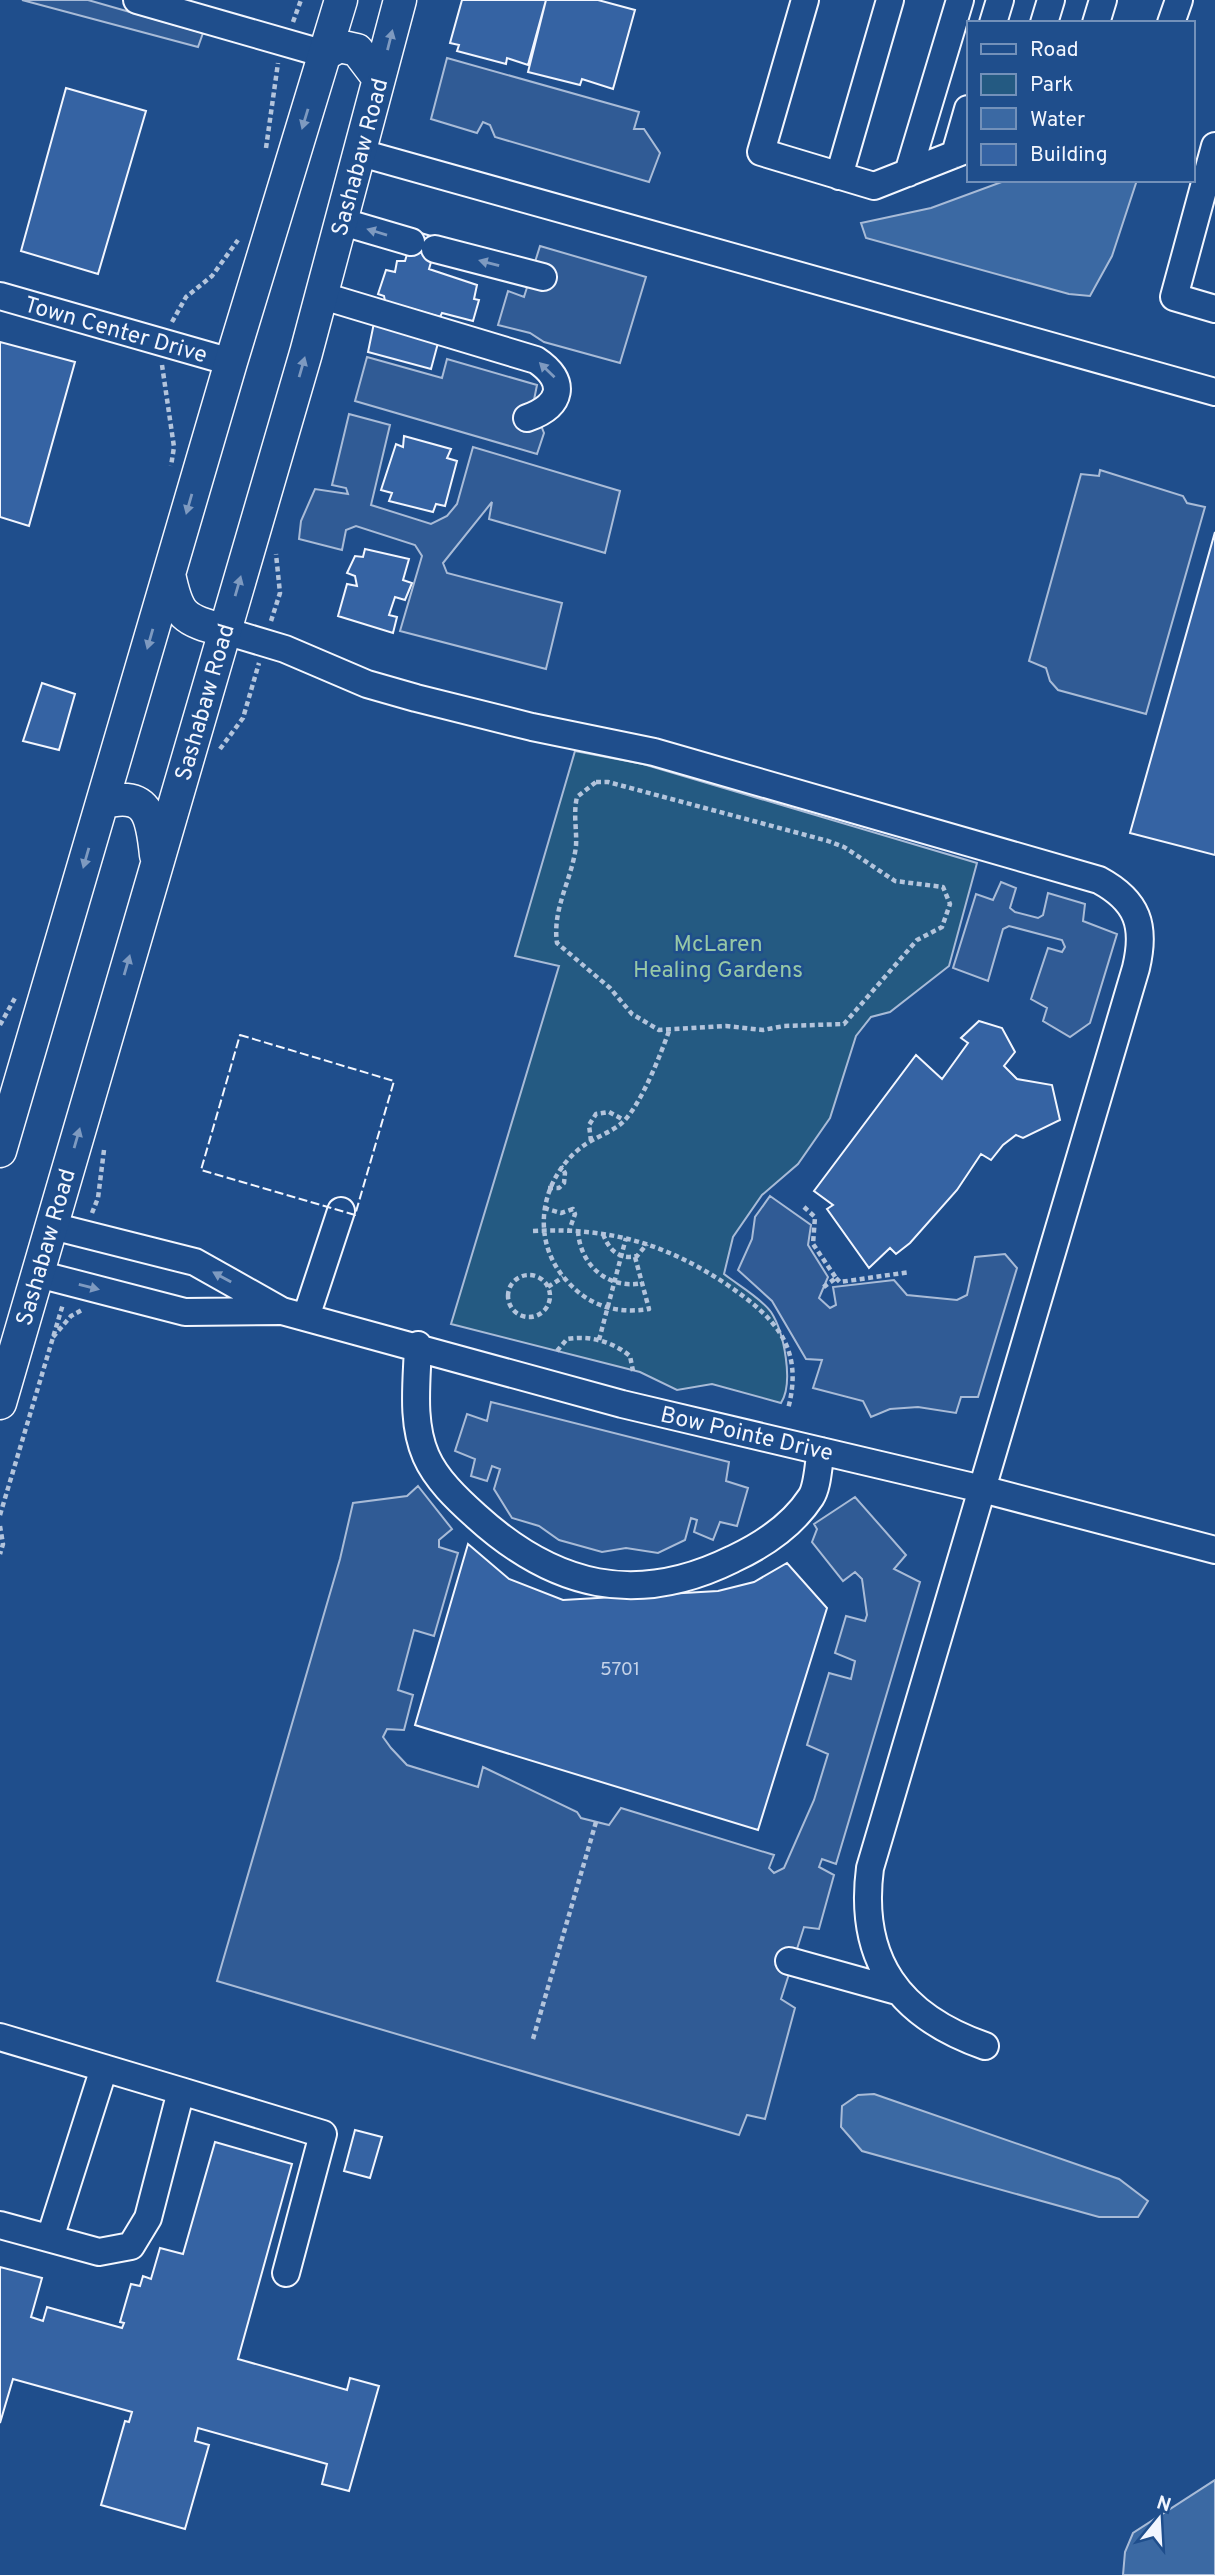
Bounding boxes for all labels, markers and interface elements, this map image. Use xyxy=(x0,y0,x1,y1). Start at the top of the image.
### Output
legend xyxy=(967,21,1194,182)
one-way arrow xyxy=(385,29,396,51)
text: Road xyxy=(1030,37,1079,64)
text: Park xyxy=(1030,72,1073,99)
street label: Sashabaw Road xyxy=(326,76,396,240)
text: Water xyxy=(1030,107,1085,134)
one-way arrow xyxy=(299,109,309,130)
text: Building xyxy=(1030,142,1108,169)
one-way arrow xyxy=(366,226,387,236)
one-way arrow xyxy=(477,257,499,268)
street label: Town Center Drive xyxy=(21,291,210,371)
one-way arrow xyxy=(298,357,308,378)
one-way arrow xyxy=(539,362,556,378)
one-way arrow xyxy=(184,494,194,515)
one-way arrow xyxy=(234,575,244,596)
street label: Sashabaw Road xyxy=(170,621,243,785)
one-way arrow xyxy=(144,629,154,650)
one-way arrow xyxy=(80,847,90,868)
park label: McLaren Healing Gardens xyxy=(633,931,803,986)
one-way arrow xyxy=(123,954,133,975)
one-way arrow xyxy=(73,1127,83,1148)
street label: Sashabaw Road xyxy=(11,1166,84,1330)
one-way arrow xyxy=(213,1271,232,1283)
one-way arrow xyxy=(79,1282,101,1293)
street label: Bow Pointe Drive xyxy=(657,1401,836,1469)
house number: 5701 xyxy=(600,1658,640,1682)
north arrow xyxy=(1124,2484,1194,2554)
text: N xyxy=(1153,2491,1174,2518)

